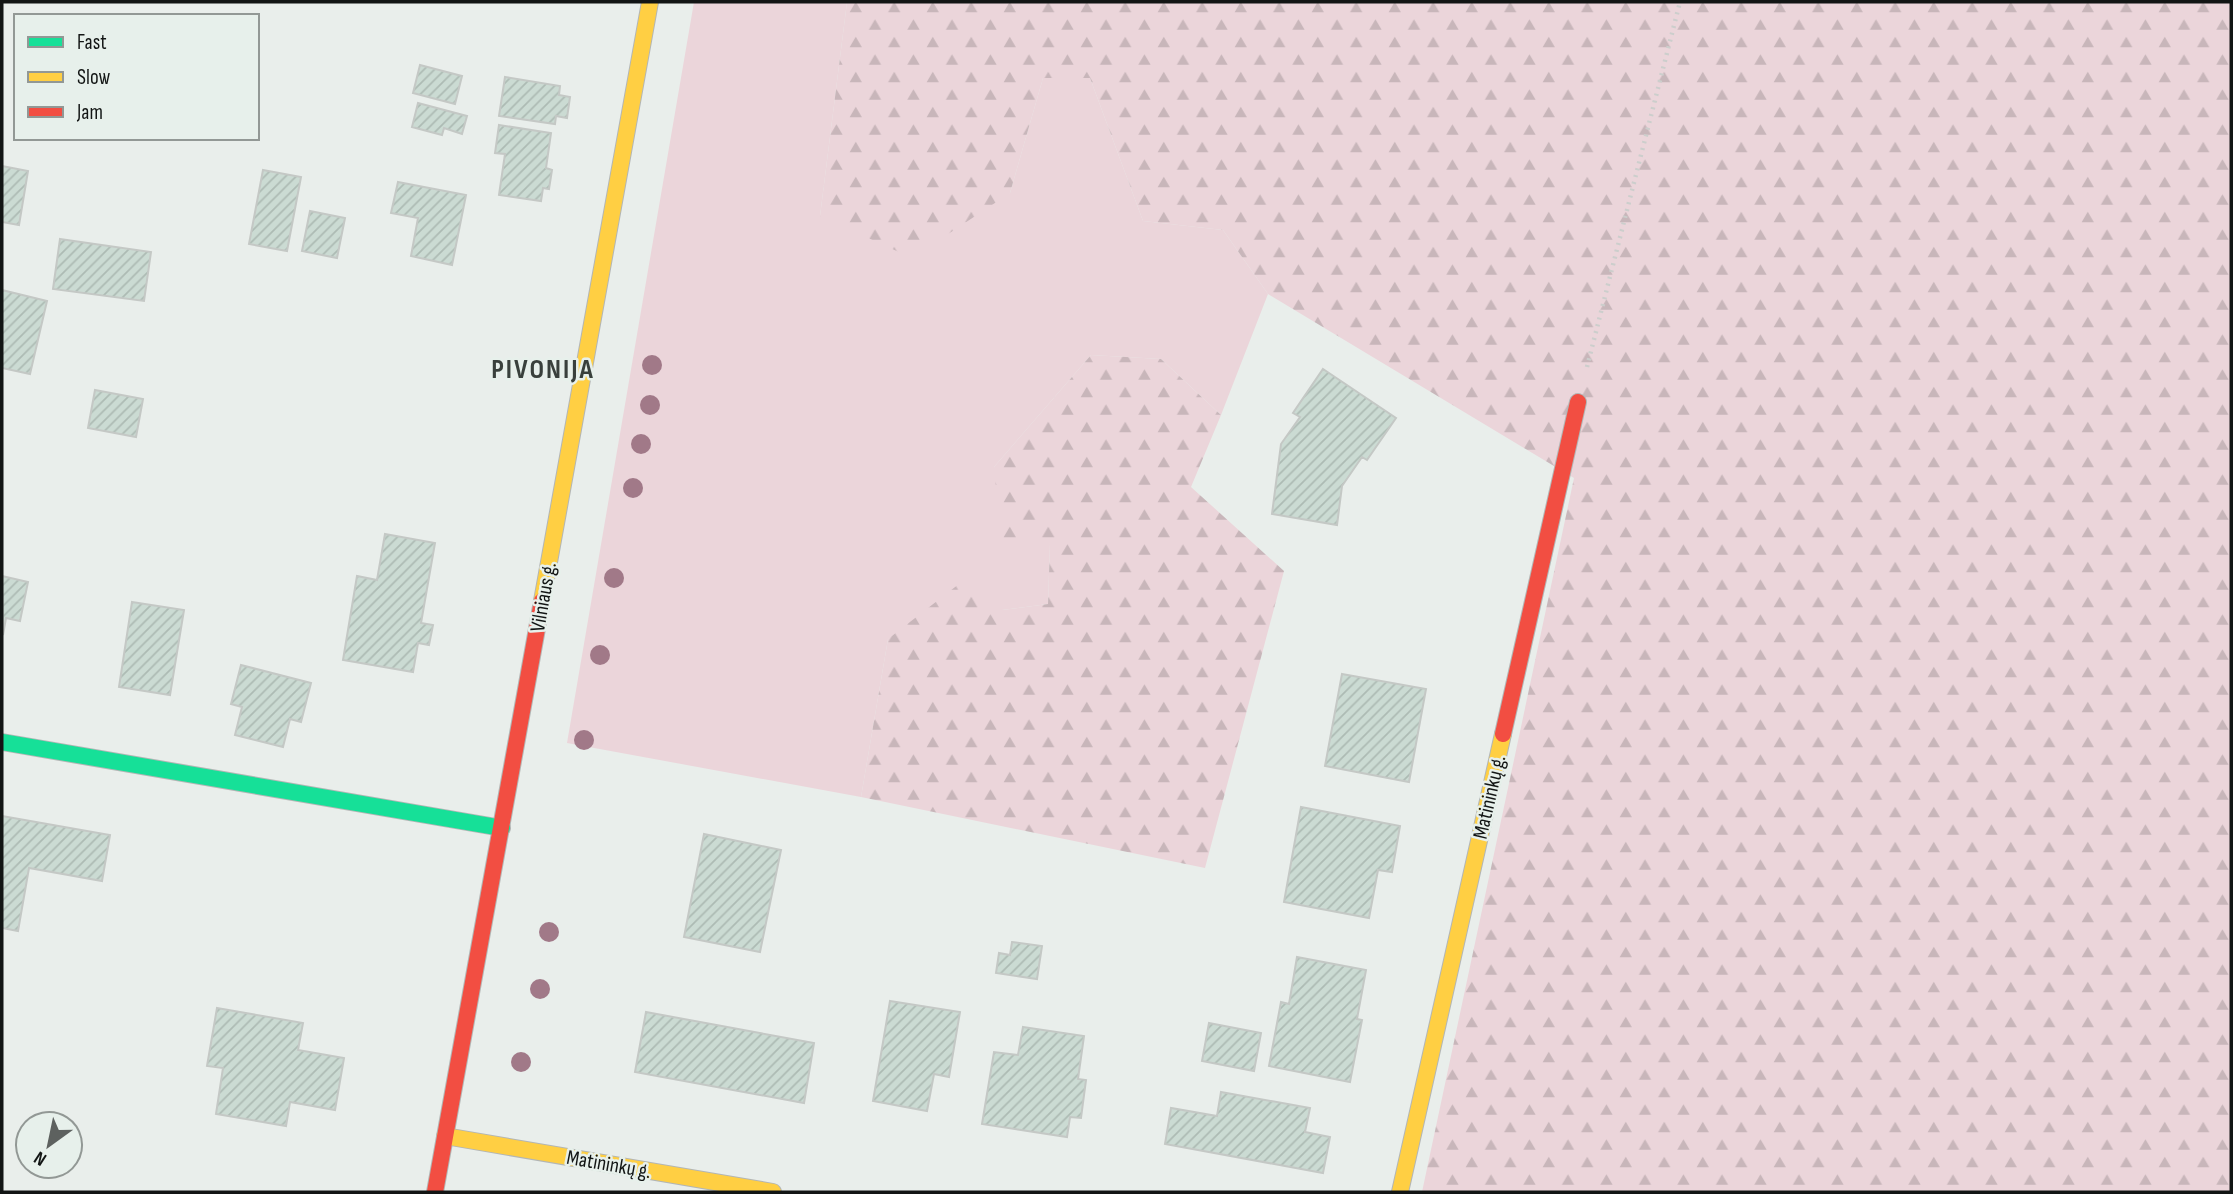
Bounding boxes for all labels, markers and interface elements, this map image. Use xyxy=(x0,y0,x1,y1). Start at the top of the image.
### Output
legend xyxy=(14,14,259,140)
text: Fast xyxy=(77,30,107,55)
text: Slow xyxy=(77,65,111,90)
text: Jam xyxy=(76,100,103,125)
district label: PIVONIJA xyxy=(491,353,595,386)
street label: Vilniaus g. xyxy=(525,560,562,634)
street label: Matininkų g. xyxy=(1468,753,1511,841)
north arrow xyxy=(14,1110,84,1180)
street label: Matininkų g. xyxy=(565,1145,653,1184)
text: N xyxy=(30,1146,51,1170)

